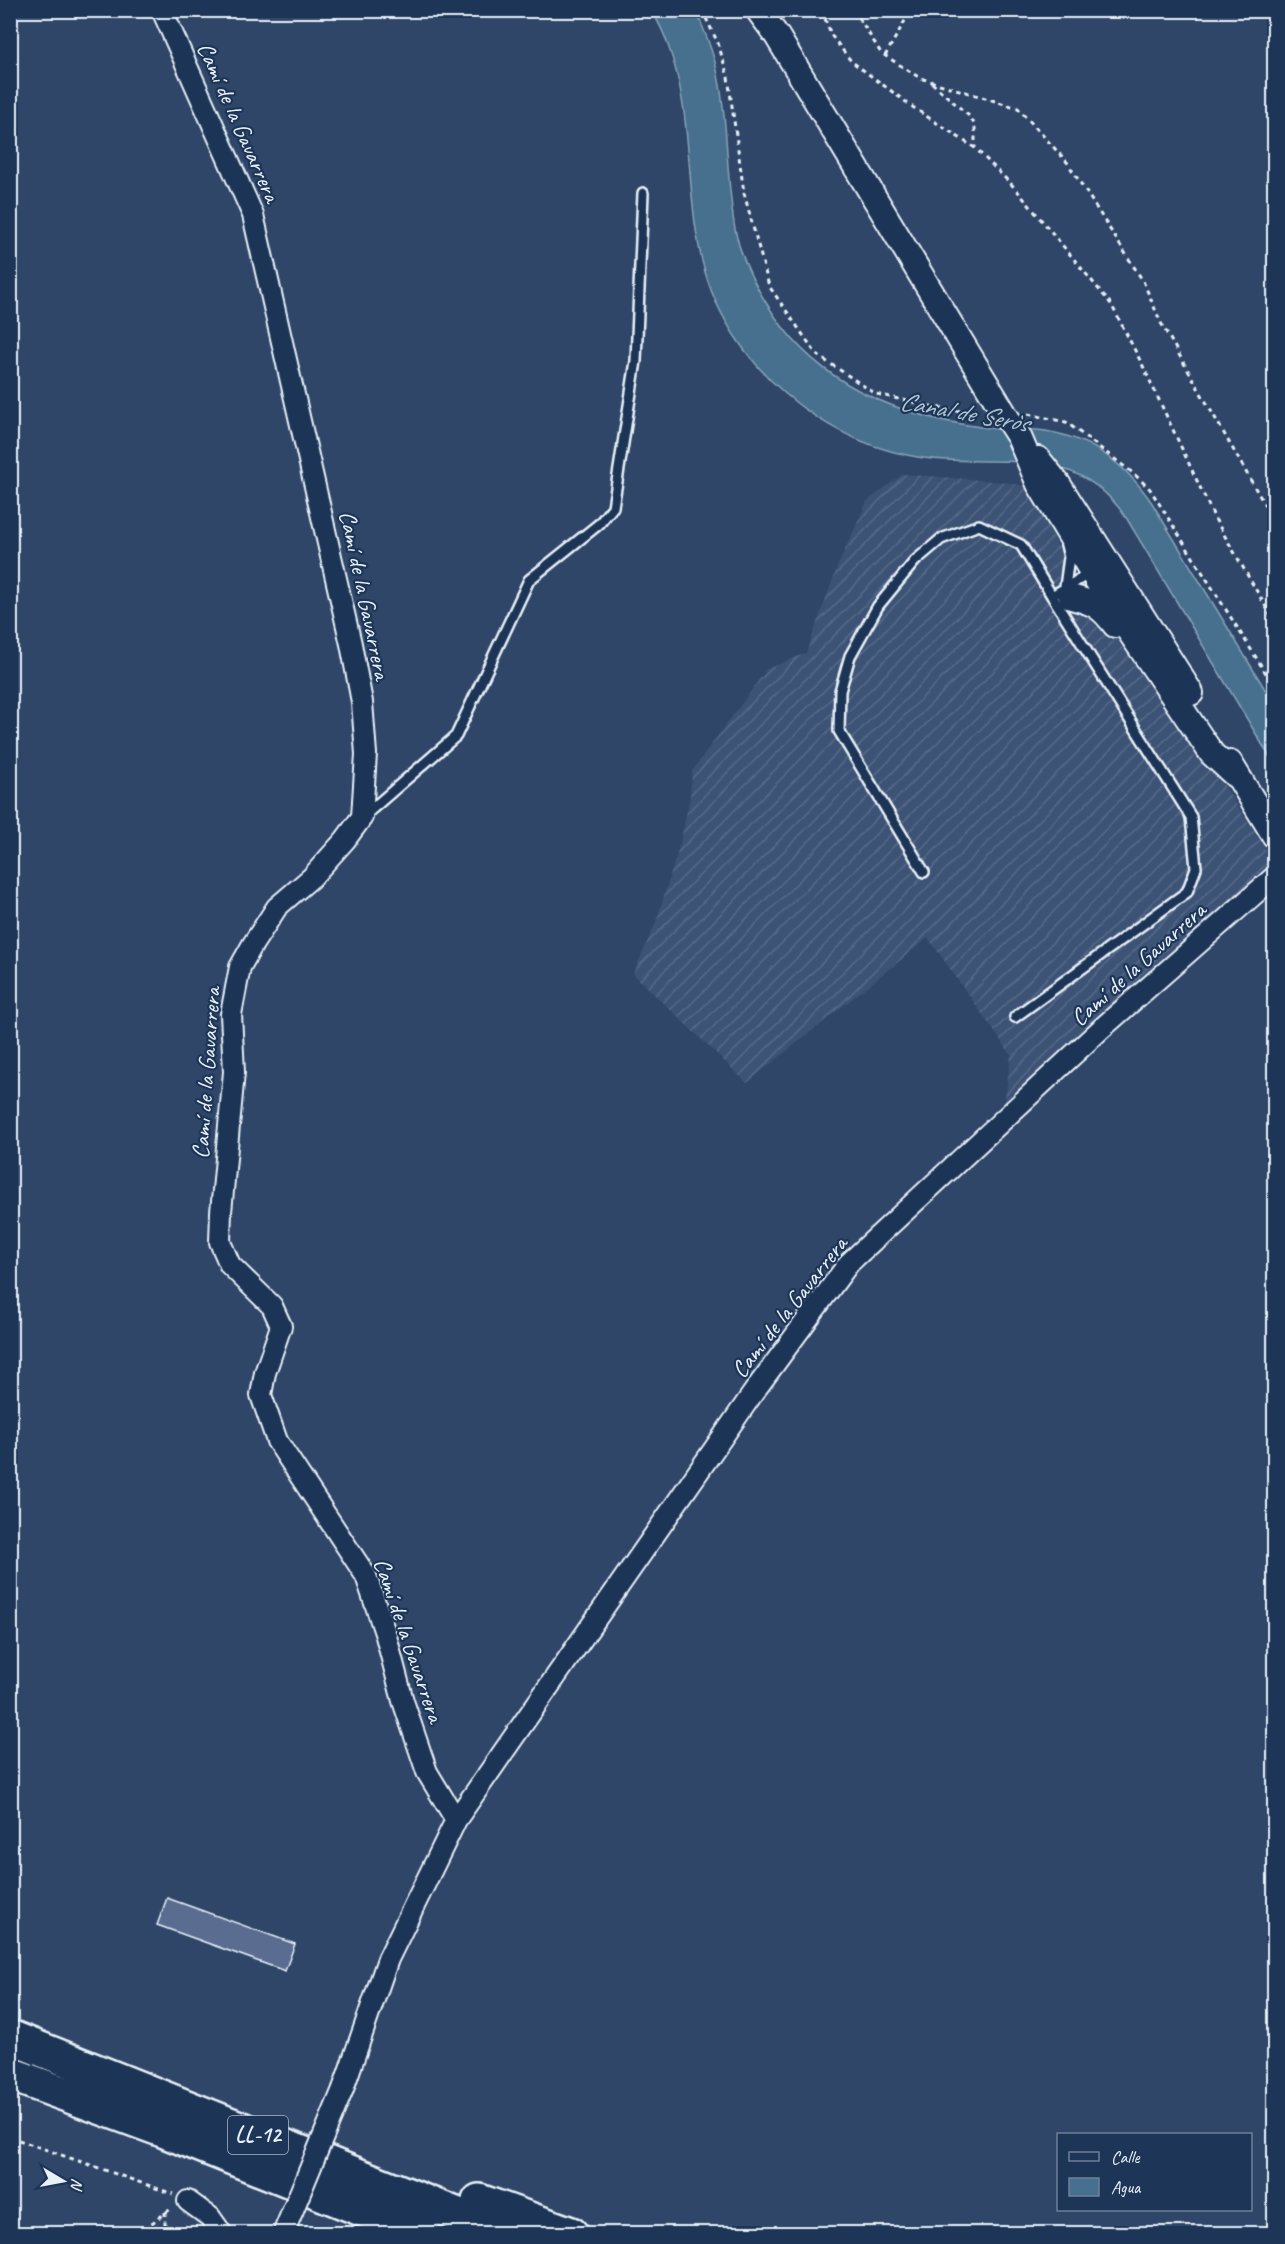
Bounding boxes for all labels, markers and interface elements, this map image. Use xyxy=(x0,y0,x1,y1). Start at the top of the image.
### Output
street label: Camí de la Gavarrera xyxy=(190,38,288,208)
water label: Canal de Seròs xyxy=(897,385,1036,440)
street label: Camí de la Gavarrera xyxy=(332,508,398,684)
street label: Camí de la Gavarrera xyxy=(1064,894,1213,1033)
street label: Camí de la Gavarrera xyxy=(185,984,227,1160)
street label: Camí de la Gavarrera xyxy=(724,1228,855,1384)
street label: Camí de la Gavarrera xyxy=(367,1554,452,1728)
road number: LL-12 xyxy=(228,2116,288,2154)
legend xyxy=(1057,2133,1252,2211)
text: Calle xyxy=(1111,2146,1140,2168)
north arrow xyxy=(33,2151,93,2211)
text: Agua xyxy=(1111,2176,1142,2198)
text: N xyxy=(66,2177,87,2193)

